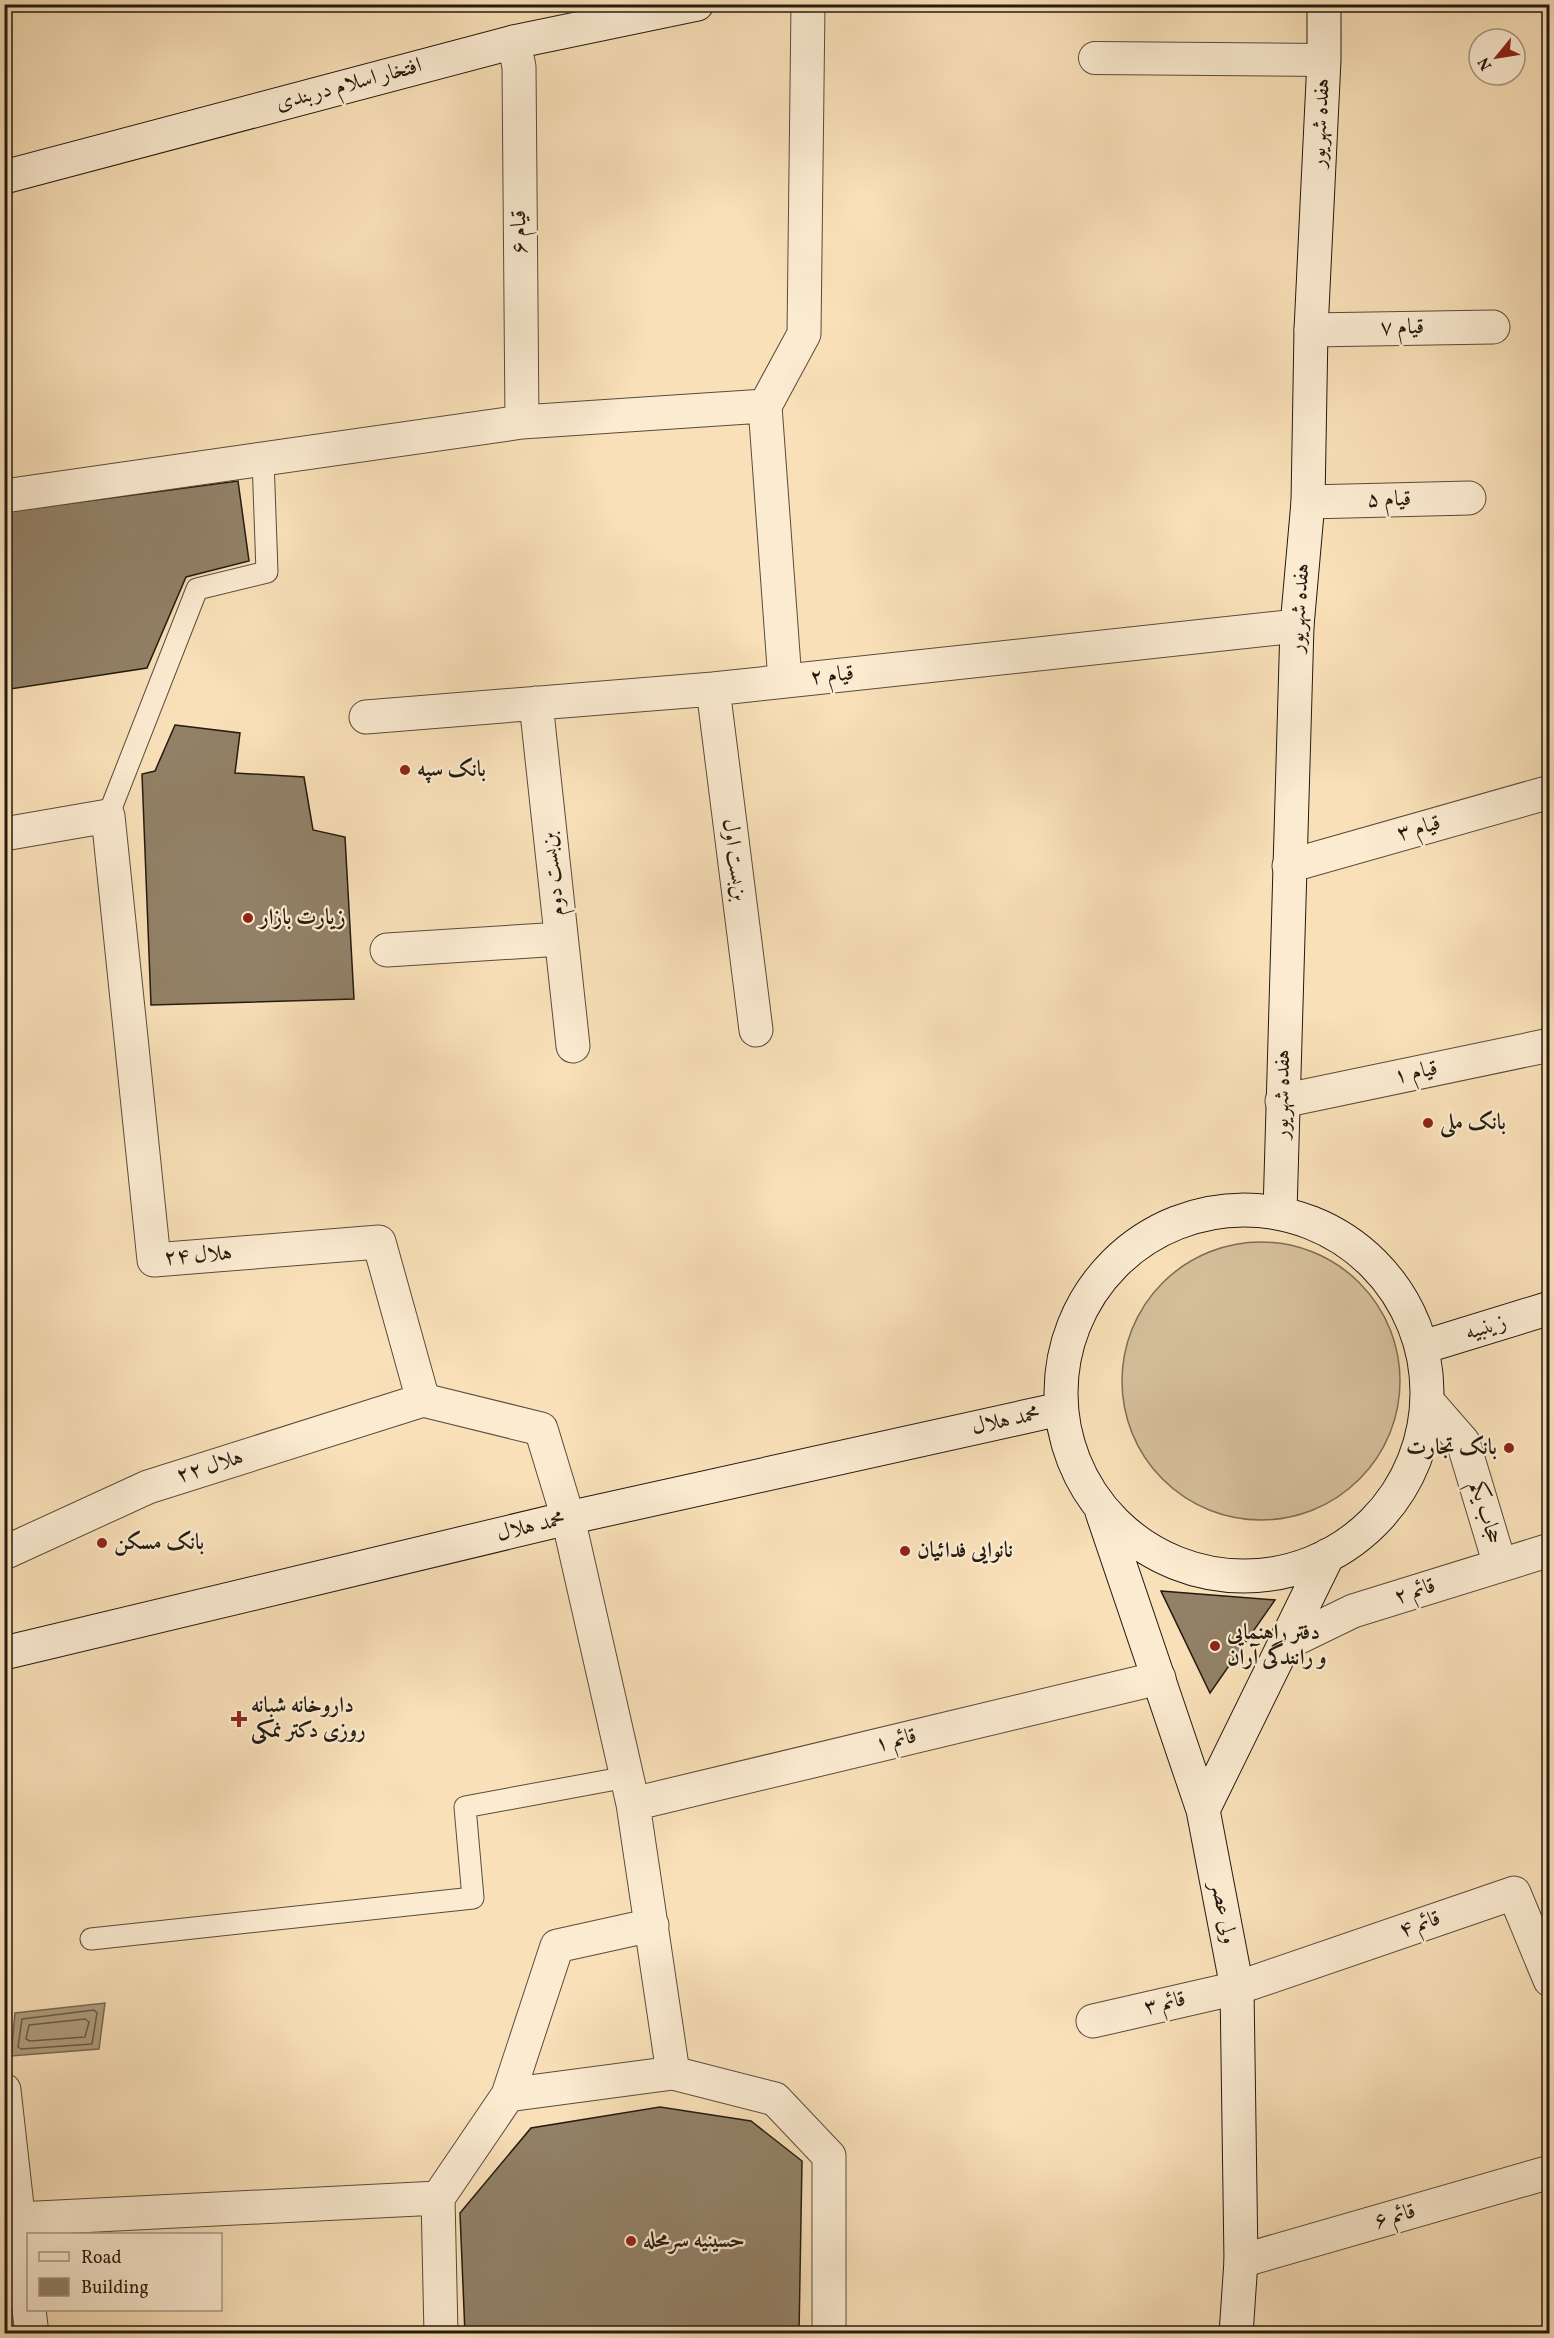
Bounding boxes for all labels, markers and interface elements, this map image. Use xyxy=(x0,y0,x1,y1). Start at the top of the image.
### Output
north arrow xyxy=(1467,27,1527,87)
street label: افتخار اسلام دربندی xyxy=(272,51,426,121)
text: N xyxy=(1473,53,1498,74)
street label: هفده شهریور xyxy=(1303,77,1339,171)
street label: قیام ۶ xyxy=(504,210,538,254)
street label: قیام ۷ xyxy=(1380,312,1424,346)
street label: قیام ۵ xyxy=(1367,484,1411,518)
street label: هفده شهریور xyxy=(1281,562,1319,656)
street label: قیام ۲ xyxy=(808,658,856,696)
place label: بانک سپه xyxy=(417,755,486,786)
marker: بانک سپه xyxy=(398,763,412,777)
street label: قیام ۳ xyxy=(1394,808,1445,852)
street label: بن‌بست اول xyxy=(714,817,754,903)
street label: بن‌بست دوم xyxy=(534,830,576,918)
place label: زیارت بازار xyxy=(257,903,346,934)
marker: زیارت بازار xyxy=(241,911,255,925)
street label: هفده شهریور xyxy=(1267,1049,1299,1141)
street label: قیام ۱ xyxy=(1391,1053,1441,1095)
place label: بانک ملی xyxy=(1439,1108,1506,1139)
marker: بانک ملی xyxy=(1421,1116,1435,1130)
street label: هلال ۲۴ xyxy=(163,1238,233,1274)
street label: زینبیه xyxy=(1461,1307,1511,1349)
street label: محمد هلال xyxy=(969,1399,1043,1443)
place label: بانک تجارت xyxy=(1406,1433,1497,1464)
marker: بانک تجارت xyxy=(1502,1441,1516,1455)
street label: هلال ۲۲ xyxy=(173,1442,247,1492)
street label: حجاب یکم xyxy=(1458,1477,1509,1549)
street label: محمد هلال xyxy=(494,1504,568,1550)
place label: بانک مسکن xyxy=(114,1528,204,1559)
marker: بانک مسکن xyxy=(95,1536,109,1550)
place label: نانوایی فدائیان xyxy=(917,1536,1013,1567)
marker: نانوایی فدائیان xyxy=(898,1544,912,1558)
street label: قائم ۲ xyxy=(1390,1571,1440,1615)
place label: دفتر راهنمایی و رانندگی آران xyxy=(1226,1618,1326,1674)
marker: دفتر راهنمایی و رانندگی آران xyxy=(1208,1639,1222,1653)
place label: داروخانه شبانه روزی دکتر نمکی xyxy=(251,1691,366,1747)
marker: داروخانه شبانه روزی دکتر نمکی xyxy=(232,1712,246,1726)
street label: قائم ۱ xyxy=(872,1721,920,1763)
street label: ولی عصر xyxy=(1201,1877,1244,1947)
street label: قائم ۴ xyxy=(1395,1904,1445,1948)
street label: قائم ۳ xyxy=(1141,1984,1189,2026)
street label: قائم ۶ xyxy=(1371,2196,1420,2240)
place label: حسینیه سرمحله xyxy=(643,2226,745,2257)
legend xyxy=(27,2233,222,2311)
marker: حسینیه سرمحله xyxy=(624,2234,638,2248)
text: Road xyxy=(81,2246,122,2271)
text: Building xyxy=(81,2276,149,2301)

